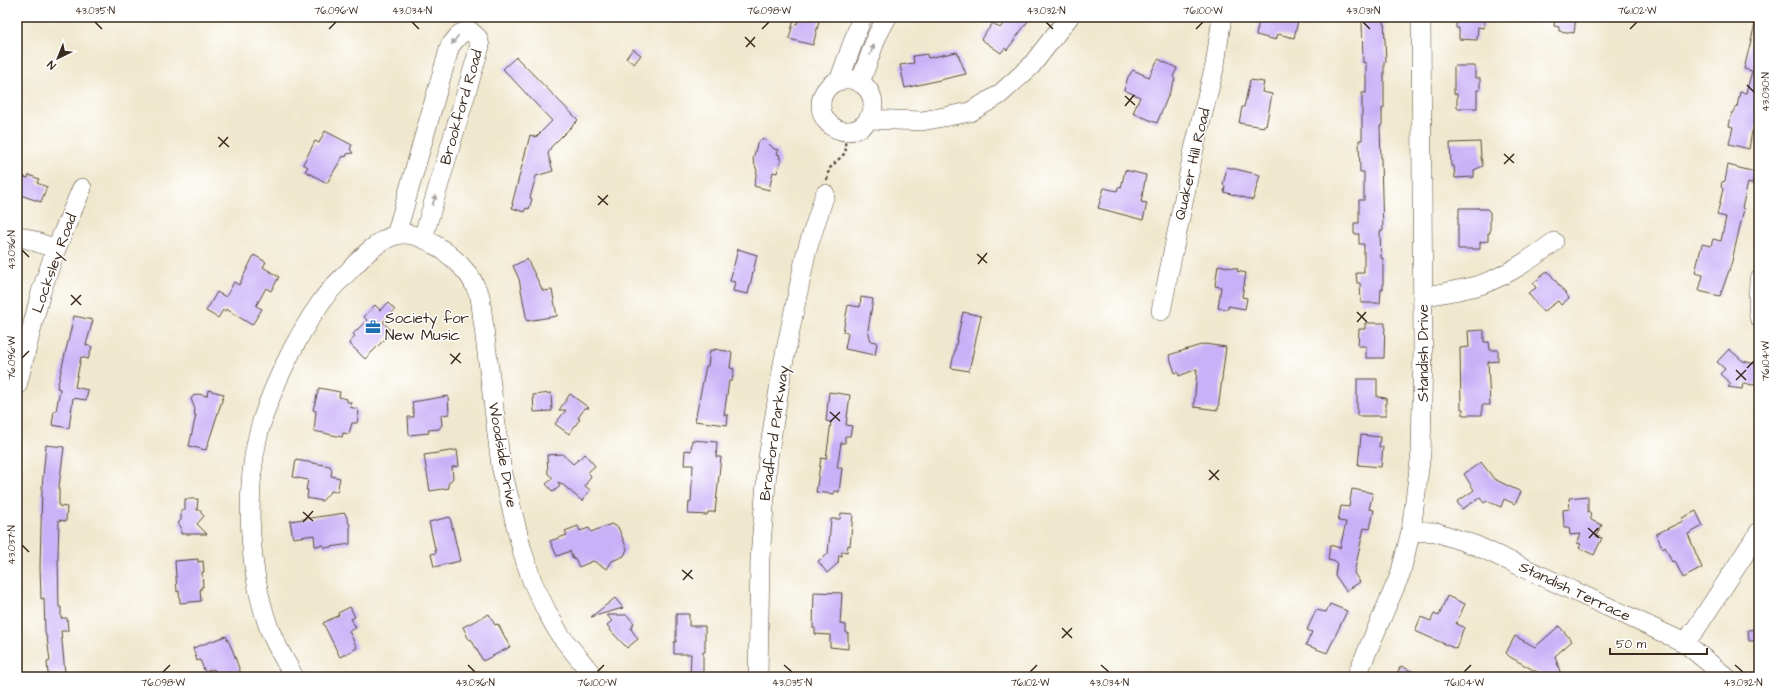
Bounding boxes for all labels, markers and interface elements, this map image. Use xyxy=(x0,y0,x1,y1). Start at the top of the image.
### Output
text: 43.035°N xyxy=(75,4,115,18)
text: 76.096°W xyxy=(314,4,358,18)
text: 43.034°N xyxy=(392,4,432,18)
text: 76.098°W xyxy=(747,4,792,18)
text: 43.032°N xyxy=(1027,4,1065,18)
text: 76.100°W xyxy=(1183,4,1223,18)
text: 43.031°N xyxy=(1346,4,1380,18)
text: 76.102°W xyxy=(1618,4,1657,18)
one-way arrow xyxy=(450,35,459,46)
north arrow xyxy=(38,38,78,78)
one-way arrow xyxy=(870,43,876,55)
street label: Brookford Road xyxy=(435,47,488,167)
text: N xyxy=(44,57,59,73)
text: 43.030°N xyxy=(1759,72,1773,112)
street label: Quaker Hill Road xyxy=(1169,106,1216,222)
one-way arrow xyxy=(431,194,437,206)
street label: Locksley Road xyxy=(27,210,83,316)
text: 43.036°N xyxy=(5,230,19,270)
street label: Standish Drive xyxy=(1413,304,1434,402)
place label: Society for New Music xyxy=(385,308,469,346)
office icon: Society for New Music xyxy=(364,318,382,336)
text: 76.096°W xyxy=(5,336,19,380)
text: 76.104°W xyxy=(1759,340,1773,381)
street label: Bradford Parkway xyxy=(755,364,795,502)
street label: Woodside Drive xyxy=(483,401,522,509)
text: 43.037°N xyxy=(5,525,19,565)
street label: Standish Terrace xyxy=(1516,556,1634,627)
scale bar xyxy=(1610,630,1707,656)
text: 50 m xyxy=(1616,636,1647,653)
text: 76.098°W xyxy=(141,676,186,690)
text: 43.036°N xyxy=(455,676,495,690)
text: 76.100°W xyxy=(577,676,617,690)
text: 43.035°N xyxy=(772,676,812,690)
text: 76.102°W xyxy=(1011,676,1050,690)
text: 43.034°N xyxy=(1089,676,1129,690)
text: 76.104°W xyxy=(1444,676,1485,690)
text: 43.032°N xyxy=(1724,676,1762,690)

